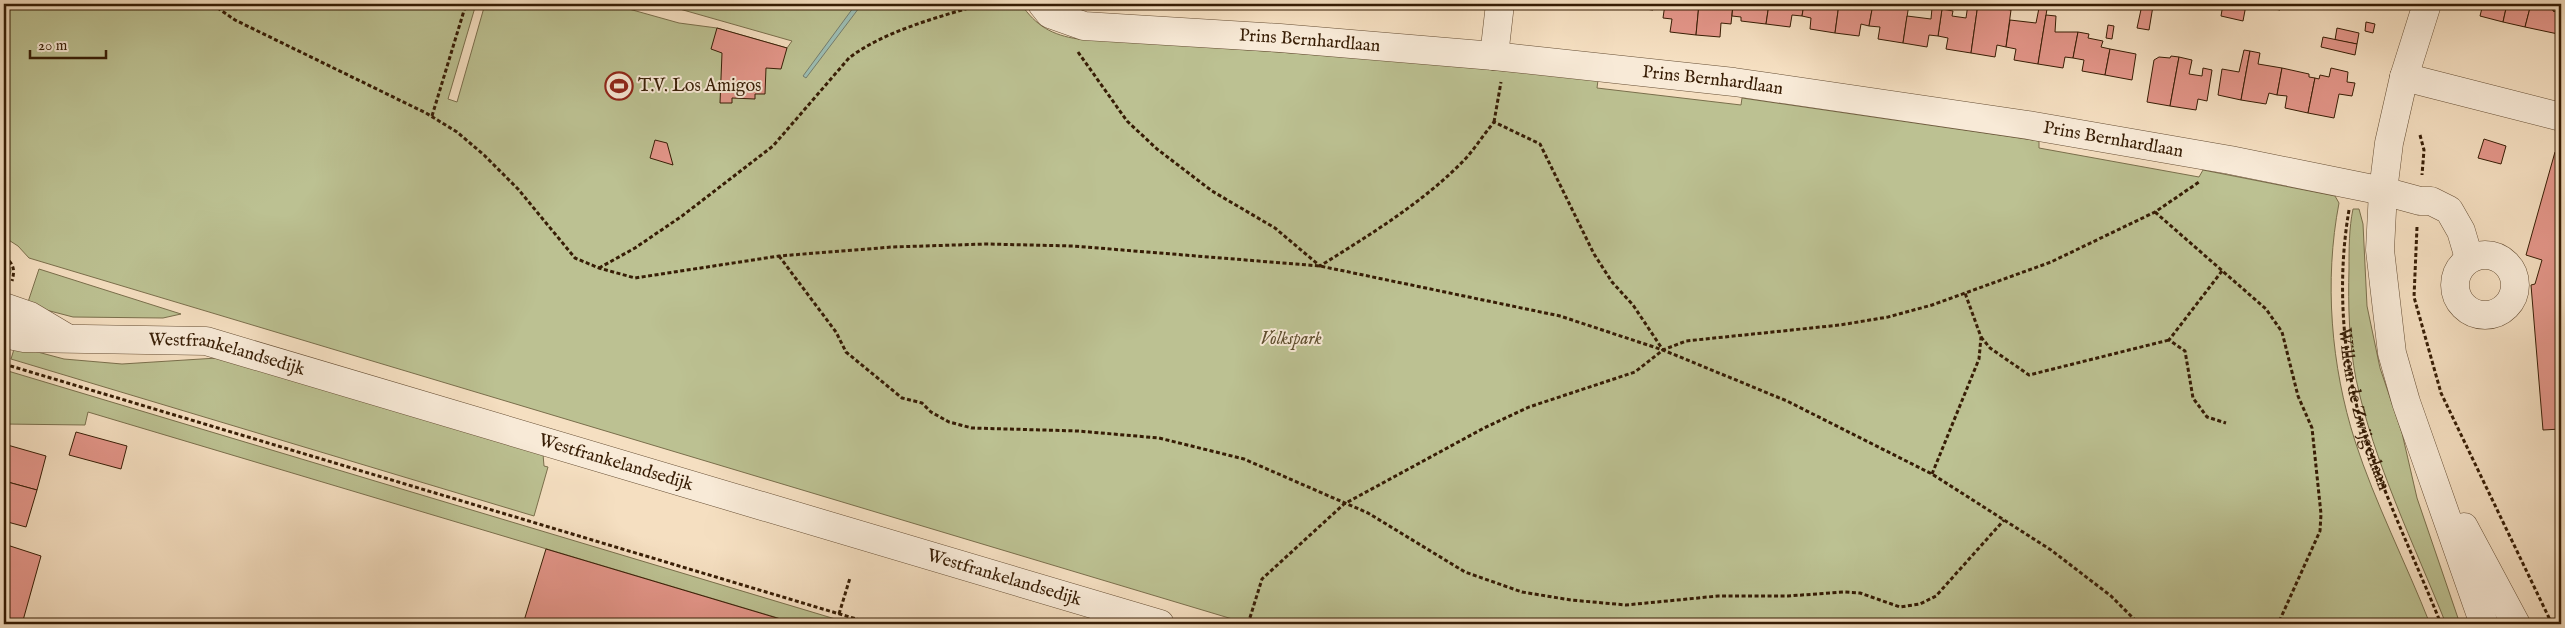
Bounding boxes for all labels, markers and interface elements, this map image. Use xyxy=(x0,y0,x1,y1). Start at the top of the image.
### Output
street label: Prins Bernhardlaan xyxy=(1238,24,1382,58)
scale bar xyxy=(30,28,106,60)
text: 20 m xyxy=(38,36,68,55)
street label: Prins Bernhardlaan xyxy=(1641,61,1785,101)
sports icon: T.V. Los Amigos xyxy=(604,71,634,101)
place label: T.V. Los Amigos xyxy=(638,75,761,98)
street label: Prins Bernhardlaan xyxy=(2041,116,2185,163)
street label: Willem de Zwijgerlaan xyxy=(2333,327,2396,494)
park label: Volkspark xyxy=(1260,328,1322,351)
street label: Westfrankelandsedijk xyxy=(148,329,308,381)
street label: Westfrankelandsedijk xyxy=(536,429,696,497)
street label: Westfrankelandsedijk xyxy=(924,544,1085,612)

